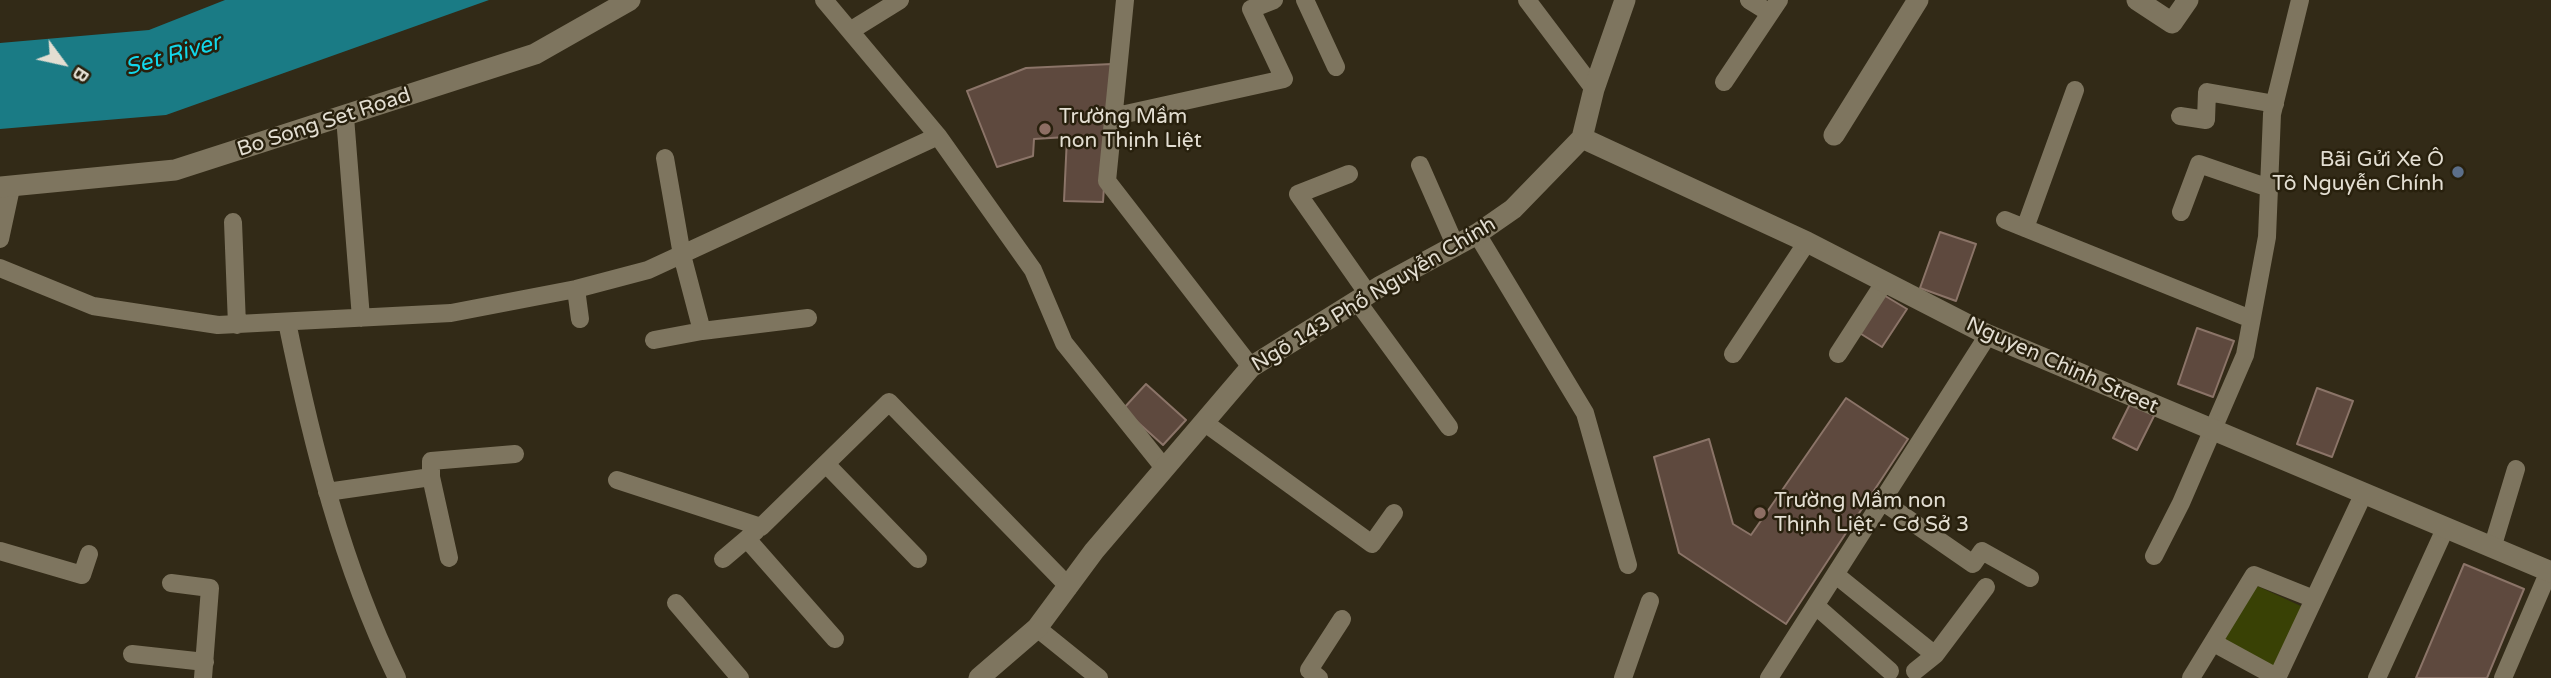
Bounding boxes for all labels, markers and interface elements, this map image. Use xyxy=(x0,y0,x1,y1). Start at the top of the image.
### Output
north arrow xyxy=(28,28,98,98)
water label: Set River xyxy=(122,29,224,83)
text: B xyxy=(68,63,93,86)
street label: Bo Song Set Road xyxy=(234,83,414,163)
place label: Trường Mầm non Thịnh Liệt xyxy=(1059,104,1202,154)
marker: Trường Mầm non Thịnh Liệt xyxy=(1037,121,1053,137)
place label: Bãi Gửi Xe Ô Tô Nguyễn Chính xyxy=(2272,147,2444,197)
marker: Bãi Gửi Xe Ô Tô Nguyễn Chính xyxy=(2450,164,2466,180)
street label: Ngõ 143 Phố Nguyễn Chính xyxy=(1247,212,1501,378)
street label: Nguyen Chinh Street xyxy=(1962,312,2162,420)
place label: Trường Mầm non Thịnh Liệt - Cơ Sở 3 xyxy=(1774,488,1969,538)
marker: Trường Mầm non Thịnh Liệt - Cơ Sở 3 xyxy=(1752,505,1768,521)

